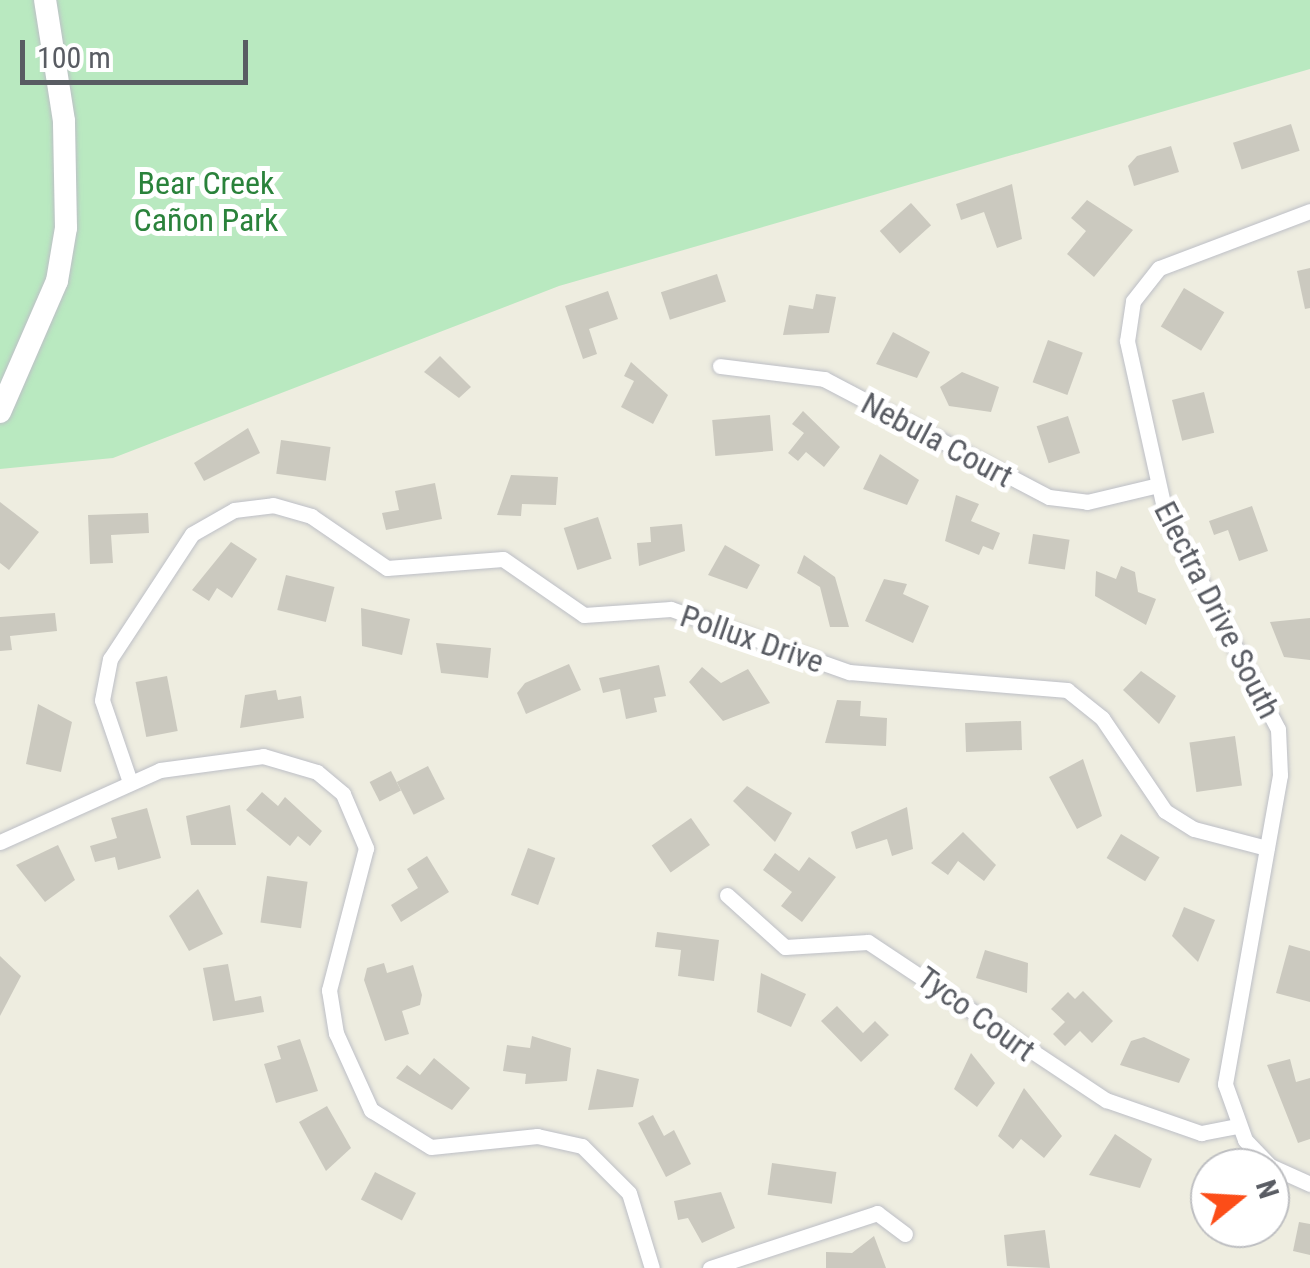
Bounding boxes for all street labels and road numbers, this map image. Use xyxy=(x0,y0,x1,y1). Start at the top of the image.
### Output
street label: Nebula Court xyxy=(855,384,1019,496)
street label: Electra Drive South xyxy=(1146,495,1288,725)
street label: Pollux Drive xyxy=(675,597,829,681)
street label: Tyco Court xyxy=(909,958,1043,1070)

